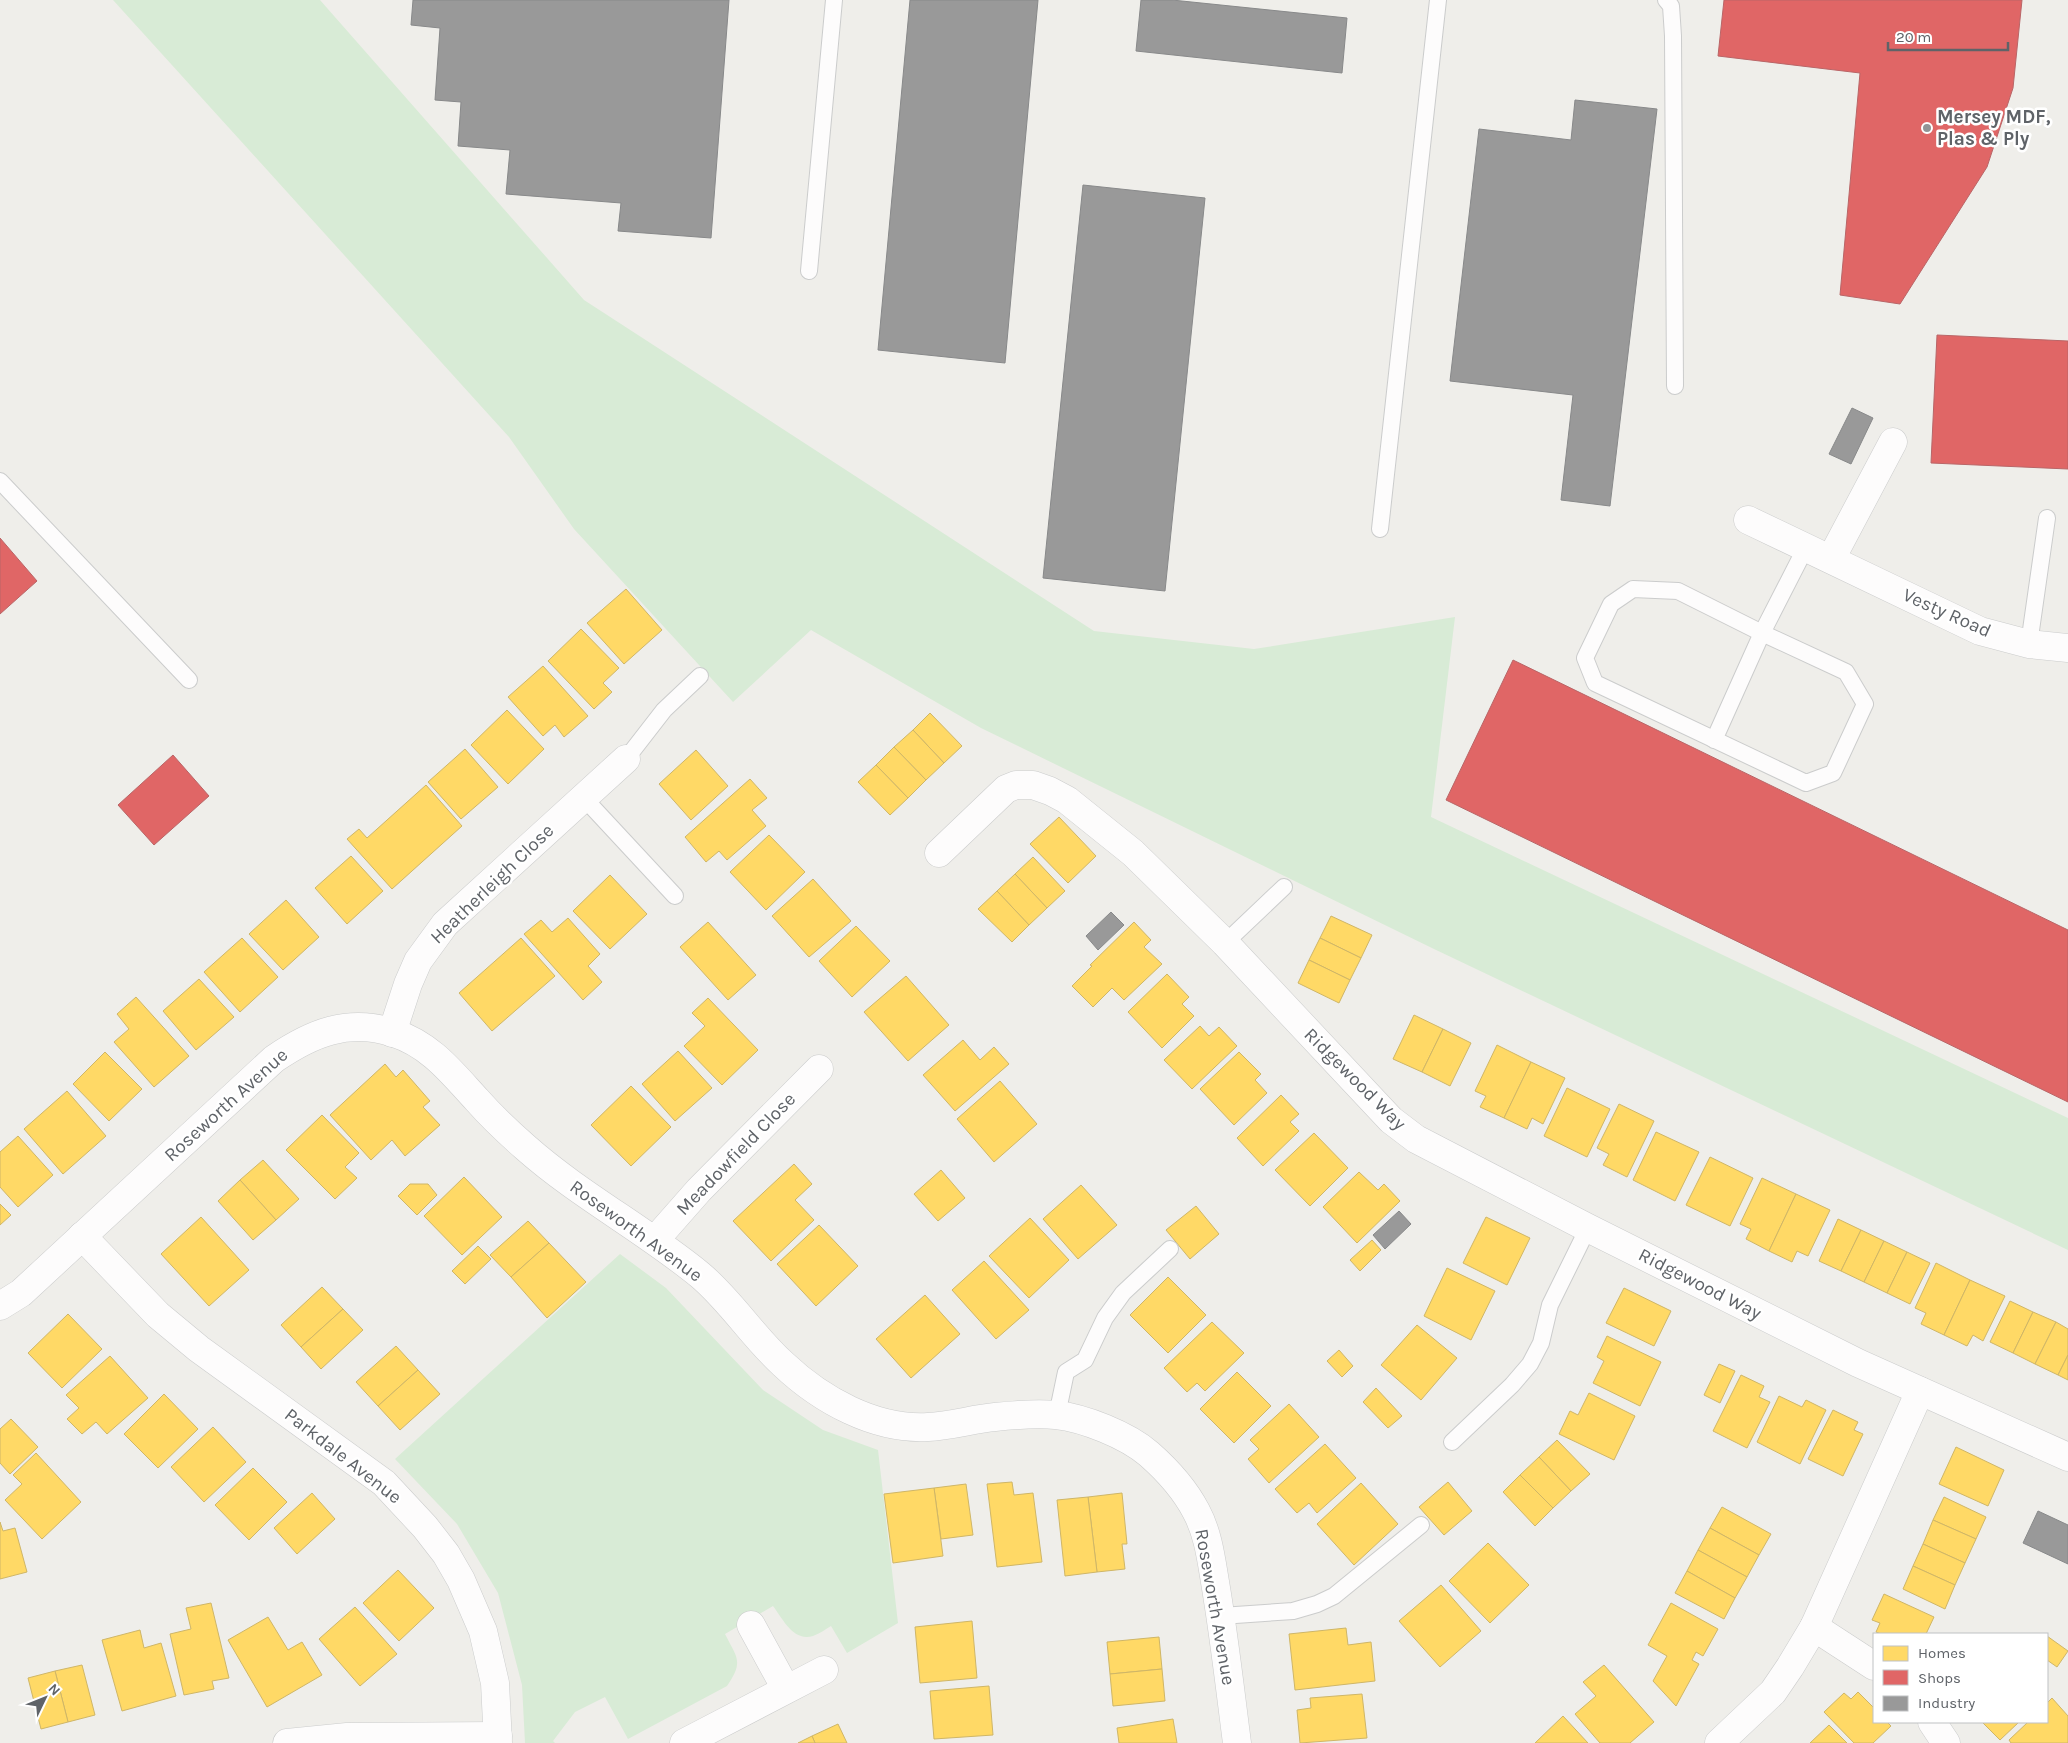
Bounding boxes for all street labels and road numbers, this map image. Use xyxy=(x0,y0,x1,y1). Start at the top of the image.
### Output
street label: Vesty Road xyxy=(1900,584,1994,642)
street label: Heatherleigh Close xyxy=(426,820,558,948)
street label: Ridgewood Way xyxy=(1299,1023,1411,1135)
street label: Roseworth Avenue xyxy=(160,1044,292,1166)
street label: Meadowfield Close xyxy=(672,1088,800,1220)
street label: Roseworth Avenue xyxy=(565,1176,707,1286)
street label: Ridgewood Way xyxy=(1635,1244,1765,1325)
street label: Parkdale Avenue xyxy=(280,1403,406,1509)
street label: Roseworth Avenue xyxy=(1190,1527,1240,1687)

